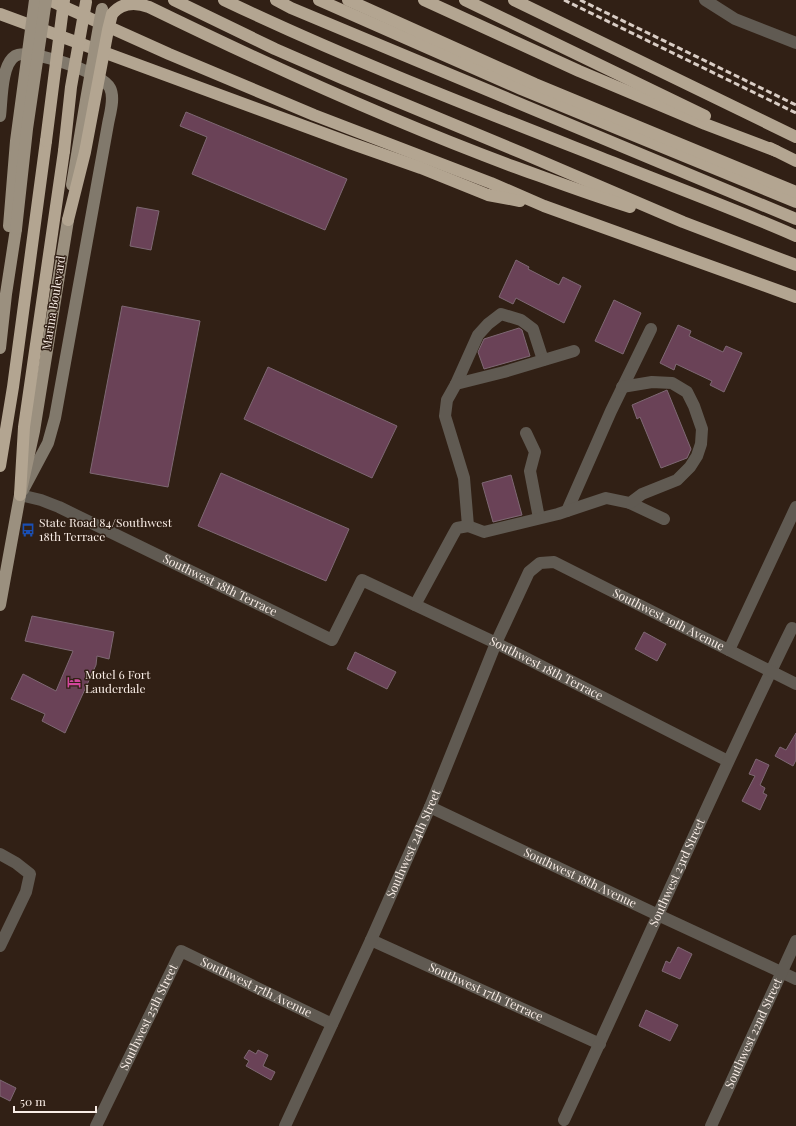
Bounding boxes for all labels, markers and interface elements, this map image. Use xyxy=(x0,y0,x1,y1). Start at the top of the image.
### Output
street label: Marina Boulevard xyxy=(38,254,68,351)
place label: State Road 84/Southwest 18th Terrace xyxy=(39,514,173,544)
bus stop icon: State Road 84/Southwest 18th Terrace xyxy=(20,522,36,538)
street label: Southwest 18th Terrace xyxy=(161,550,280,619)
street label: Southwest 19th Avenue xyxy=(610,584,727,654)
street label: Southwest 18th Terrace xyxy=(487,632,606,703)
place label: Motel 6 Fort Lauderdale xyxy=(85,666,151,696)
hotel icon: Motel 6 Fort Lauderdale xyxy=(66,674,82,690)
street label: Southwest 24th Street xyxy=(382,786,444,900)
street label: Southwest 23rd Street xyxy=(645,815,708,929)
street label: Southwest 18th Avenue xyxy=(521,844,640,911)
street label: Southwest 17th Avenue xyxy=(198,953,315,1020)
street label: Southwest 17th Terrace xyxy=(426,958,546,1024)
street label: Southwest 25th Street xyxy=(115,960,181,1072)
street label: Southwest 22nd Street xyxy=(720,974,785,1091)
scale bar xyxy=(14,1088,96,1114)
text: 50 m xyxy=(20,1093,46,1109)

